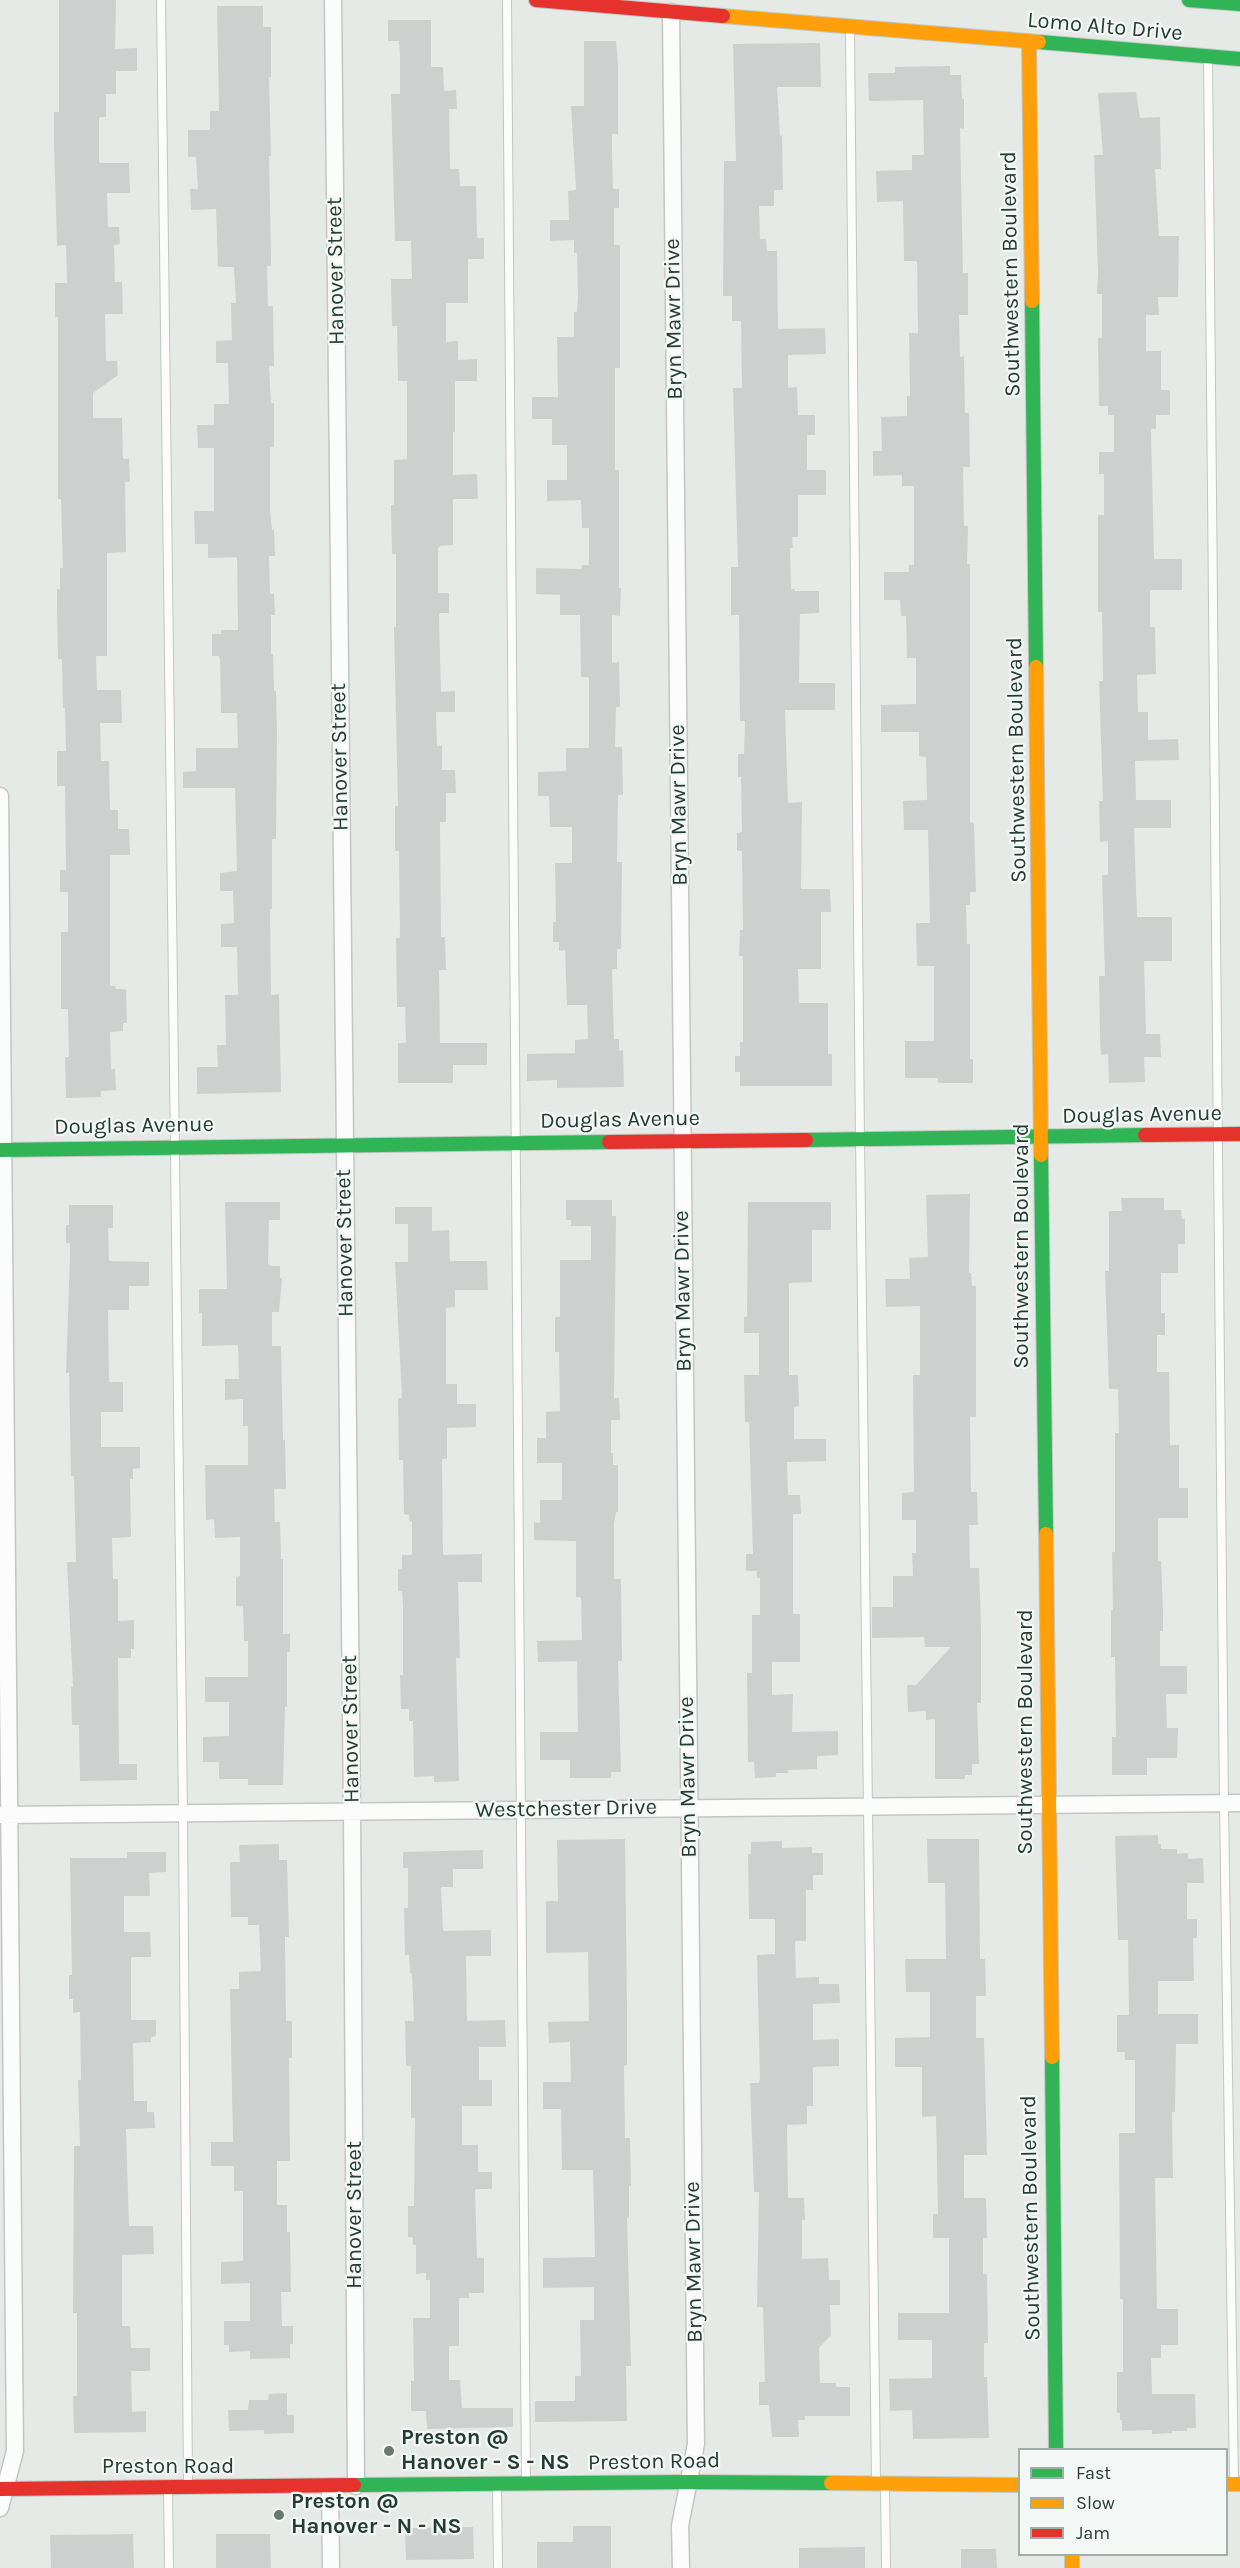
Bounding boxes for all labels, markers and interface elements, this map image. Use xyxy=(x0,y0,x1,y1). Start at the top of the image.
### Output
street label: Lomo Alto Drive xyxy=(1026,7,1184,47)
street label: Southwestern Boulevard xyxy=(996,151,1026,397)
street label: Hanover Street xyxy=(322,197,350,345)
street label: Bryn Mawr Drive xyxy=(659,238,689,400)
street label: Southwestern Boulevard xyxy=(1002,637,1032,883)
street label: Hanover Street xyxy=(326,683,354,831)
street label: Bryn Mawr Drive xyxy=(664,724,694,886)
street label: Douglas Avenue xyxy=(1062,1100,1222,1130)
street label: Douglas Avenue xyxy=(540,1105,700,1135)
street label: Douglas Avenue xyxy=(54,1111,214,1141)
street label: Southwestern Boulevard xyxy=(1009,1123,1035,1369)
street label: Hanover Street xyxy=(331,1169,359,1317)
street label: Bryn Mawr Drive xyxy=(668,1210,698,1372)
street label: Southwestern Boulevard xyxy=(1013,1609,1039,1855)
street label: Hanover Street xyxy=(337,1655,365,1803)
street label: Bryn Mawr Drive xyxy=(673,1696,703,1858)
street label: Westchester Drive xyxy=(475,1794,657,1824)
street label: Southwestern Boulevard xyxy=(1016,2095,1046,2341)
street label: Hanover Street xyxy=(342,2141,368,2289)
street label: Bryn Mawr Drive xyxy=(679,2181,709,2343)
place label: Preston @ Hanover - S - NS xyxy=(401,2425,570,2476)
marker: Preston @ Hanover - S - NS xyxy=(382,2444,396,2458)
street label: Preston Road xyxy=(588,2448,720,2476)
legend xyxy=(1018,2448,1228,2556)
street label: Preston Road xyxy=(102,2454,234,2480)
text: Fast xyxy=(1076,2462,1111,2484)
place label: Preston @ Hanover - N - NS xyxy=(291,2489,462,2540)
text: Slow xyxy=(1076,2492,1115,2514)
marker: Preston @ Hanover - N - NS xyxy=(272,2508,286,2522)
text: Jam xyxy=(1076,2522,1110,2544)

